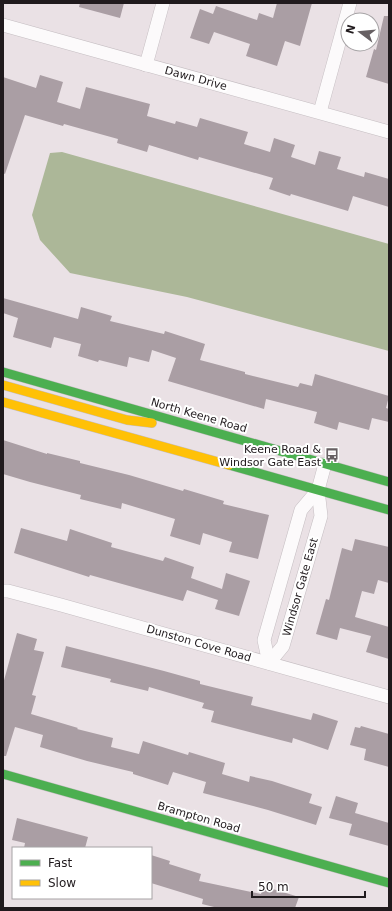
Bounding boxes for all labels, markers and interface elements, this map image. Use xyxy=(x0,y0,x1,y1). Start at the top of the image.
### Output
north arrow xyxy=(340,12,380,52)
text: N xyxy=(343,23,358,36)
street label: Dawn Drive xyxy=(163,64,229,93)
street label: North Keene Road xyxy=(149,396,248,435)
place label: Keene Road & Windsor Gate East xyxy=(219,443,322,469)
bus stop icon: Keene Road & Windsor Gate East xyxy=(324,447,340,463)
street label: Windsor Gate East xyxy=(280,536,321,638)
street label: Dunston Cove Road xyxy=(145,622,253,665)
street label: Brampton Road xyxy=(156,799,242,836)
legend xyxy=(12,847,152,899)
text: Fast xyxy=(48,856,72,870)
scale bar xyxy=(252,873,365,899)
text: Slow xyxy=(48,876,76,890)
text: 50 m xyxy=(258,880,289,894)

